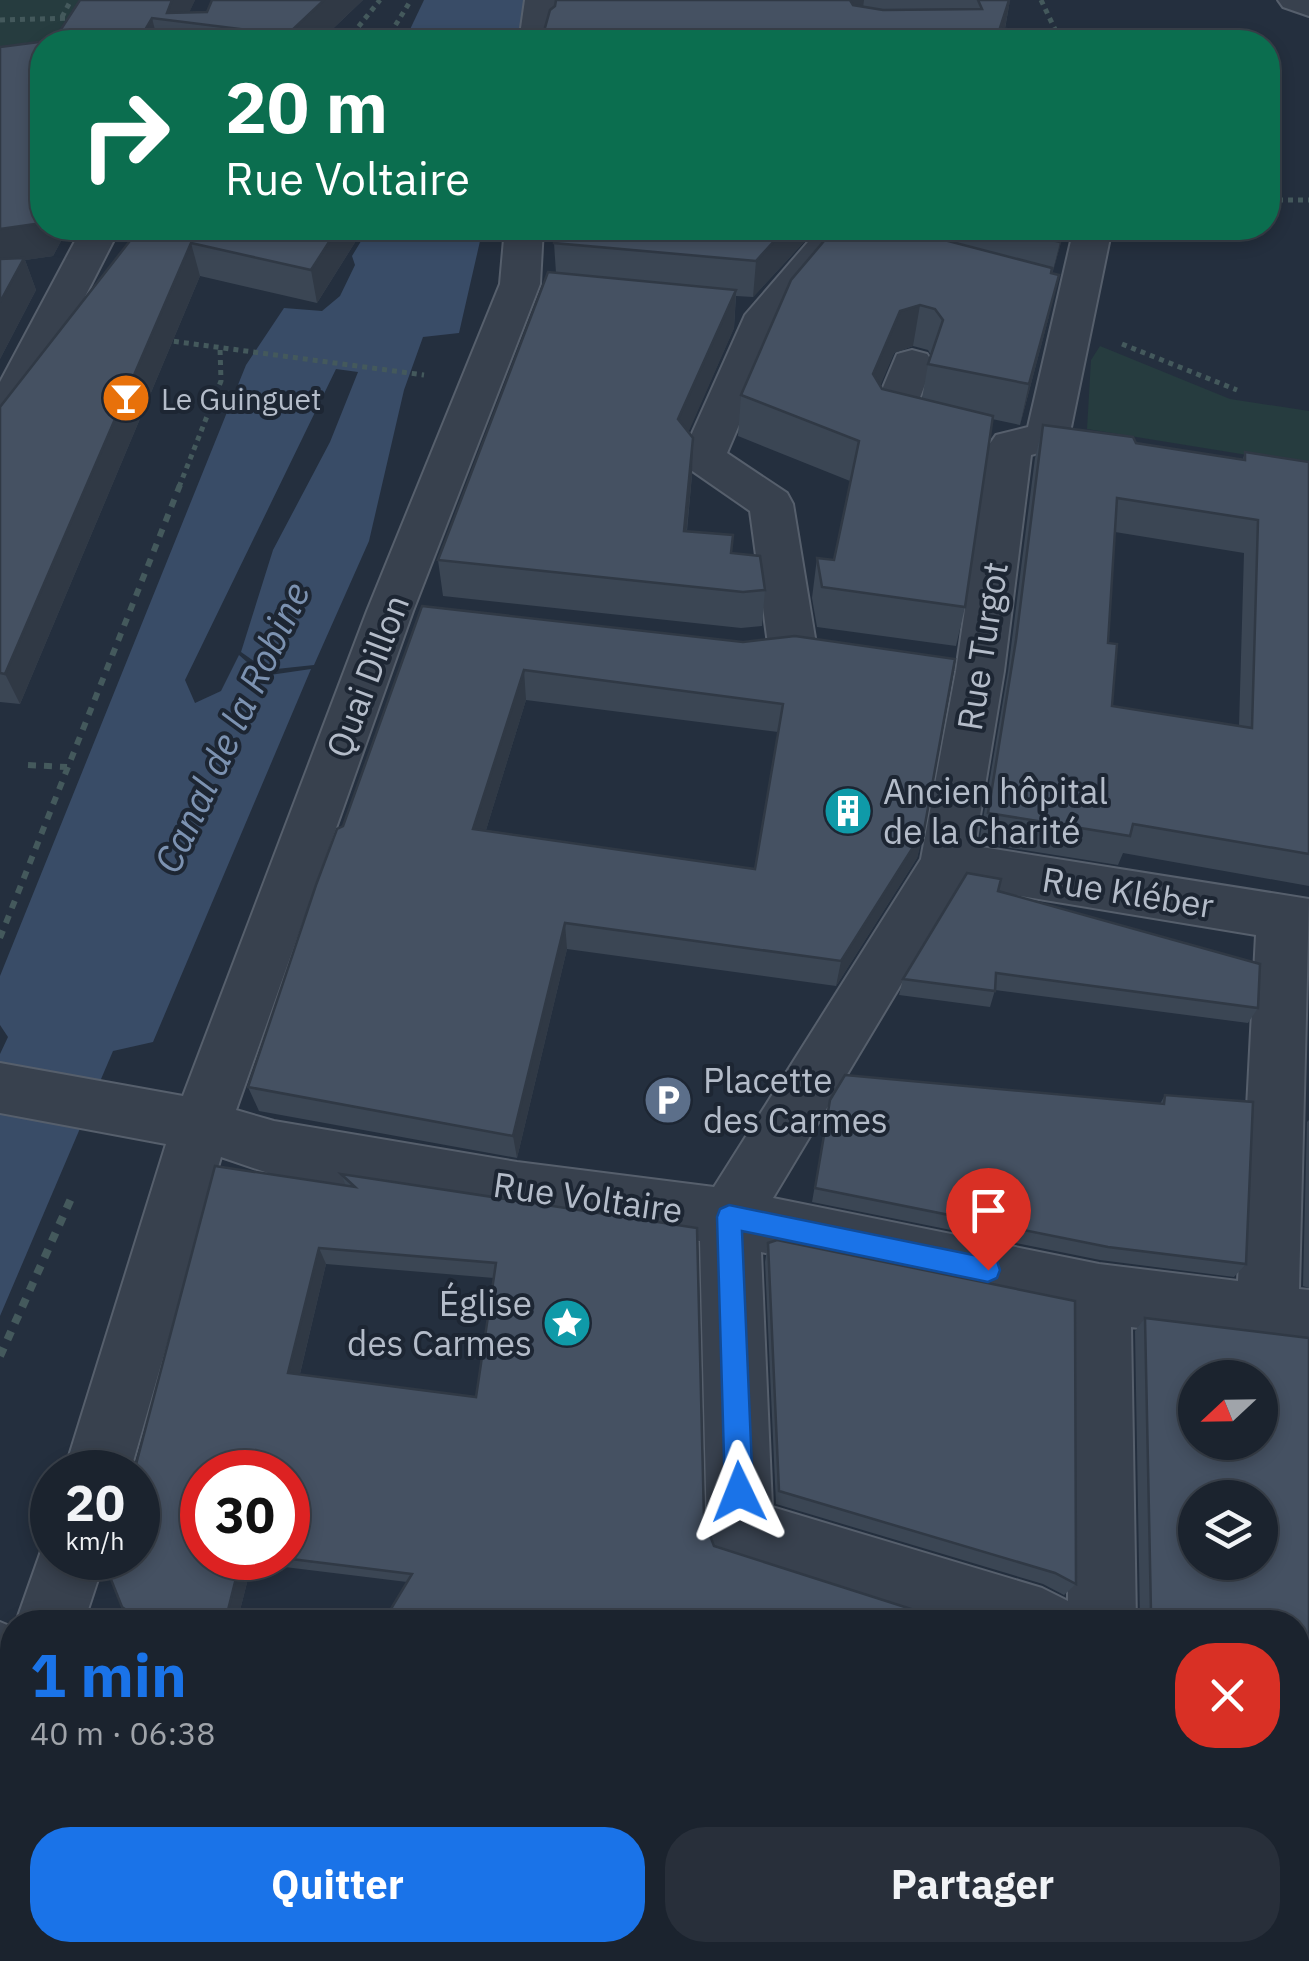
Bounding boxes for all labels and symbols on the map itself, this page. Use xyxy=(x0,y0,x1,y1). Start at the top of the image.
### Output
bar icon: Le Guinguet xyxy=(100,372,152,424)
place label: Le Guinguet xyxy=(161,379,321,418)
street label: Rue Turgot xyxy=(946,558,1018,734)
water label: Canal de la Robine xyxy=(142,574,320,880)
street label: Quai Dillon xyxy=(315,588,419,764)
place label: Ancien hôpital de la Charité xyxy=(883,768,1108,854)
building icon: Ancien hôpital de la Charité xyxy=(822,785,874,837)
street label: Rue Kléber xyxy=(1039,856,1217,928)
place label: Placette des Carmes xyxy=(703,1057,888,1143)
parking icon: Placette des Carmes xyxy=(642,1074,694,1126)
street label: Rue Voltaire xyxy=(490,1161,686,1233)
pin xyxy=(946,1168,1031,1271)
place label: Église des Carmes xyxy=(347,1280,532,1366)
place icon: Église des Carmes xyxy=(541,1297,593,1349)
north arrow xyxy=(1178,1360,1278,1460)
position arrow xyxy=(687,1440,791,1544)
speed limit sign: 30 xyxy=(180,1450,310,1580)

